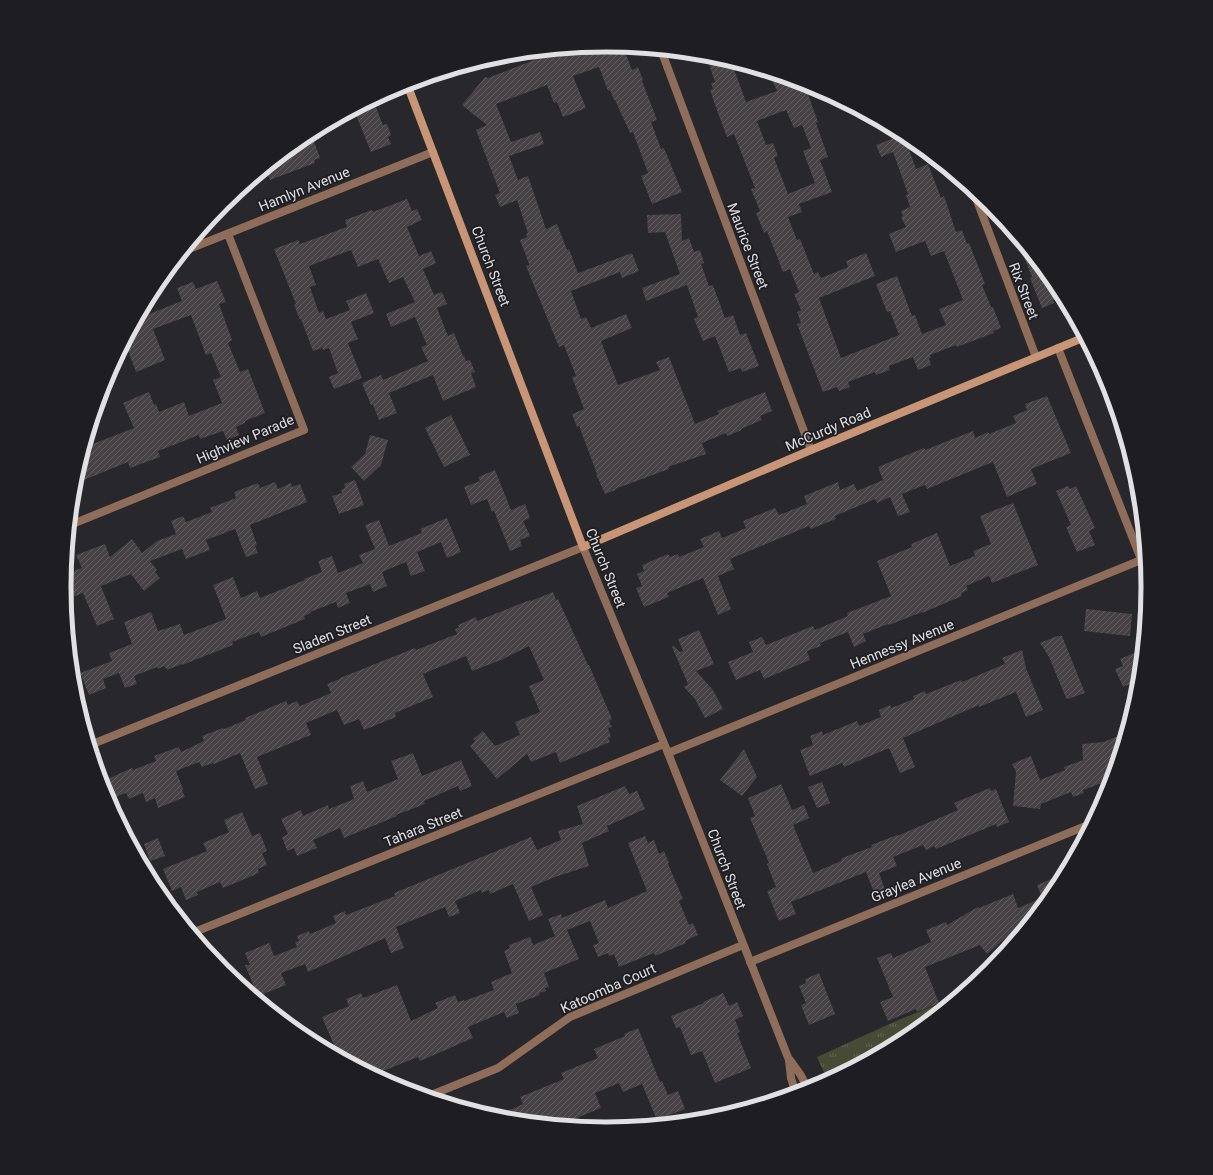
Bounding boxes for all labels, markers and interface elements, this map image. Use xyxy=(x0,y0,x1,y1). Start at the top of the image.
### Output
street label: Hamlyn Avenue xyxy=(256,163,352,215)
street label: Maurice Street xyxy=(724,201,772,292)
street label: Church Street xyxy=(468,224,514,309)
street label: Rix Street xyxy=(1006,260,1042,322)
street label: McCurdy Road xyxy=(783,404,873,454)
street label: Highview Parade xyxy=(194,411,296,467)
street label: Church Street xyxy=(583,526,629,611)
street label: Sladen Street xyxy=(291,611,374,657)
street label: Hennessy Avenue xyxy=(848,616,956,672)
street label: Tahara Street xyxy=(382,804,465,850)
street label: Church Street xyxy=(704,827,750,912)
street label: Graylea Avenue xyxy=(869,855,963,905)
street label: Katoomba Court xyxy=(558,960,658,1016)

